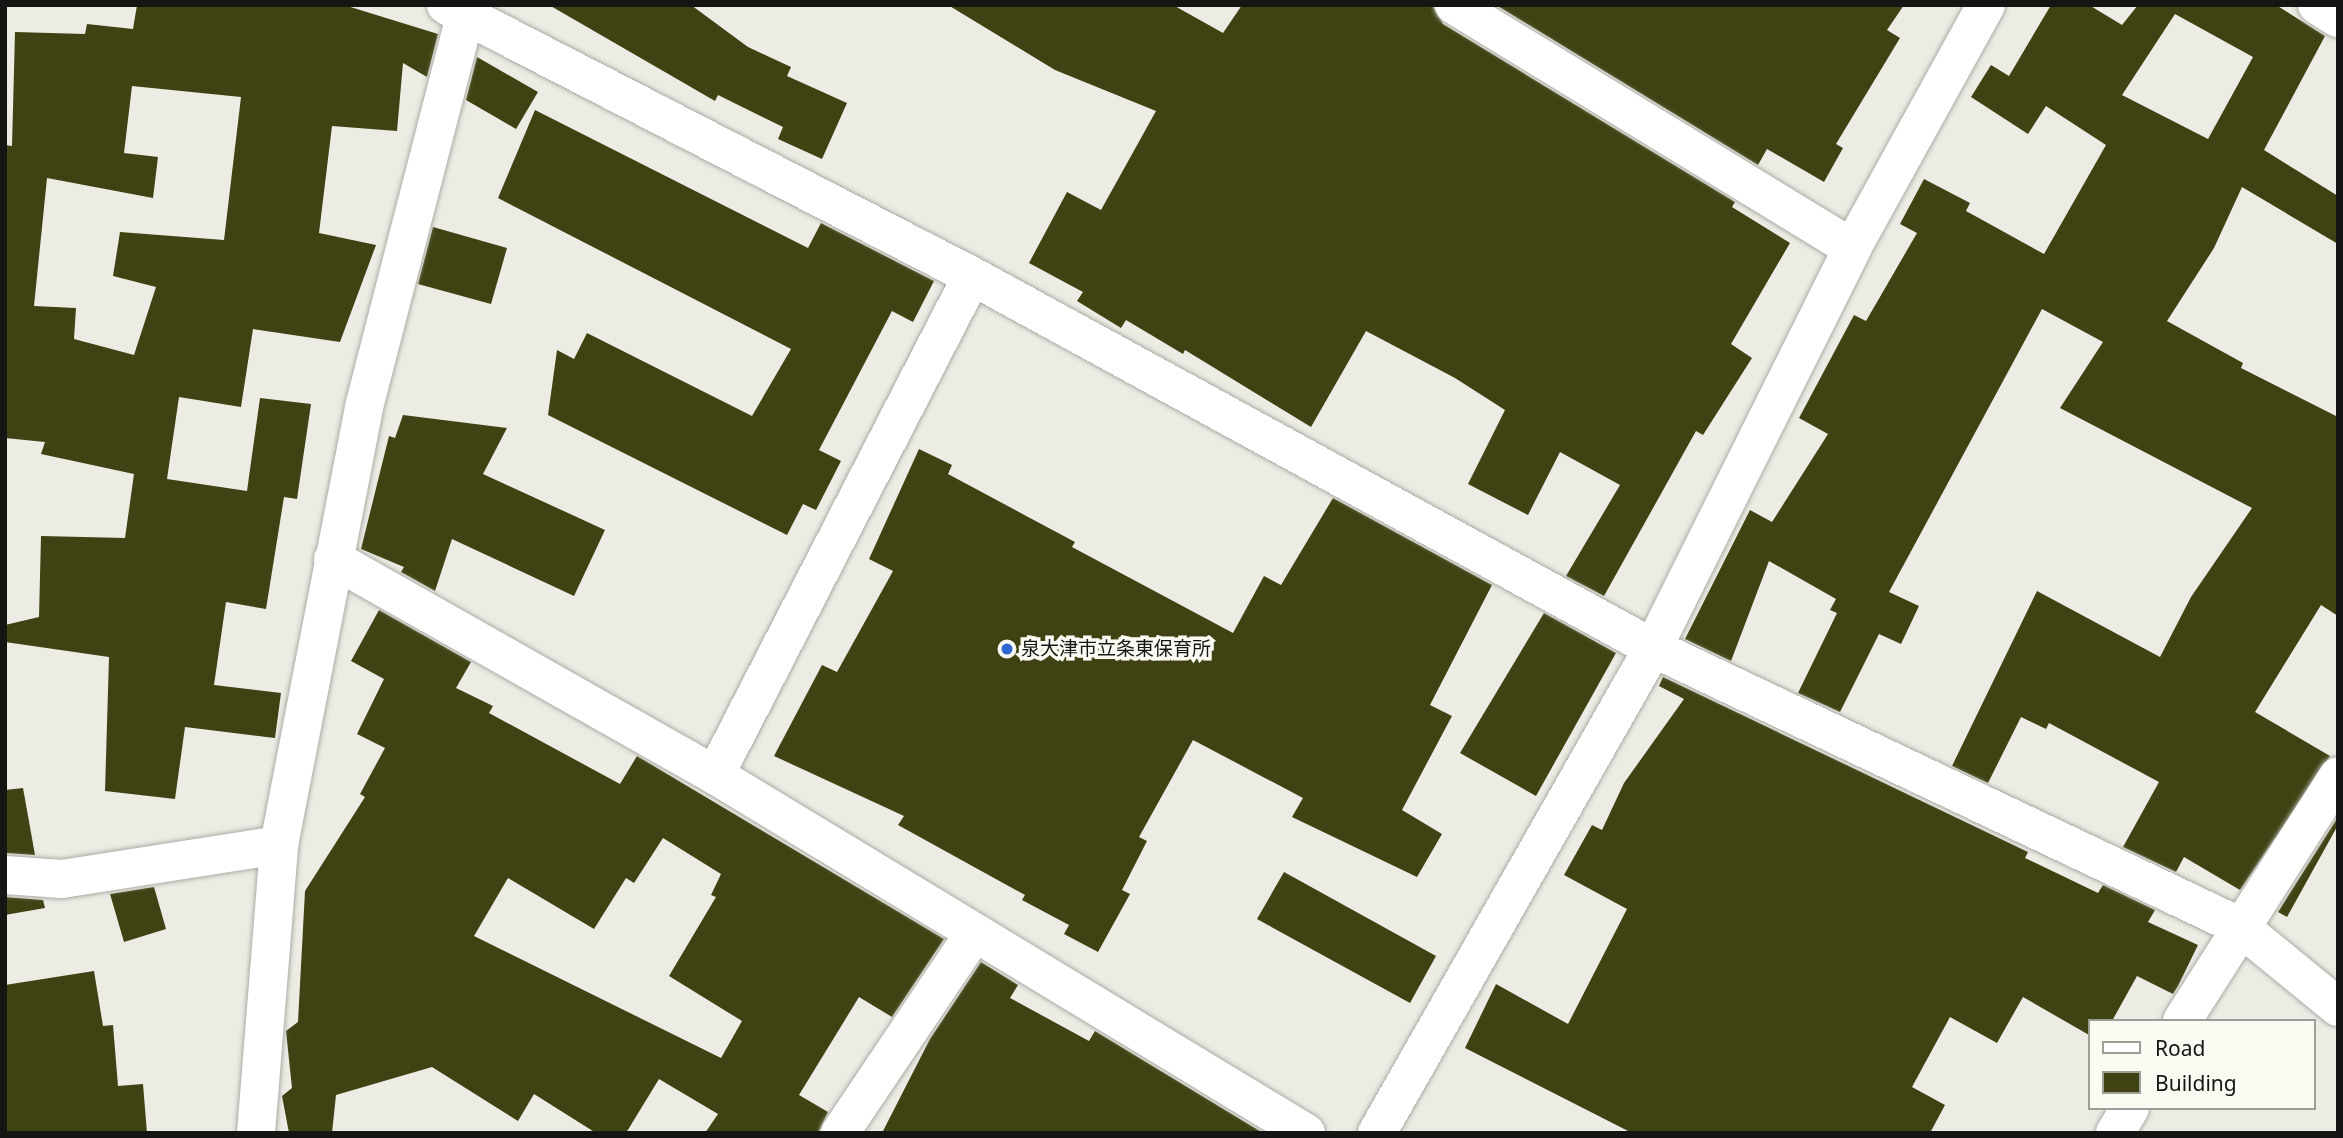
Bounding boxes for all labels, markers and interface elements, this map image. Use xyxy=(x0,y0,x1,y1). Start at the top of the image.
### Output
place label: 泉大津市立条東保育所 xyxy=(1021,638,1211,660)
marker: 泉大津市立条東保育所 xyxy=(999,641,1015,657)
legend xyxy=(2088,1019,2315,1110)
text: Road xyxy=(2155,1034,2205,1062)
text: Building xyxy=(2155,1069,2237,1097)

